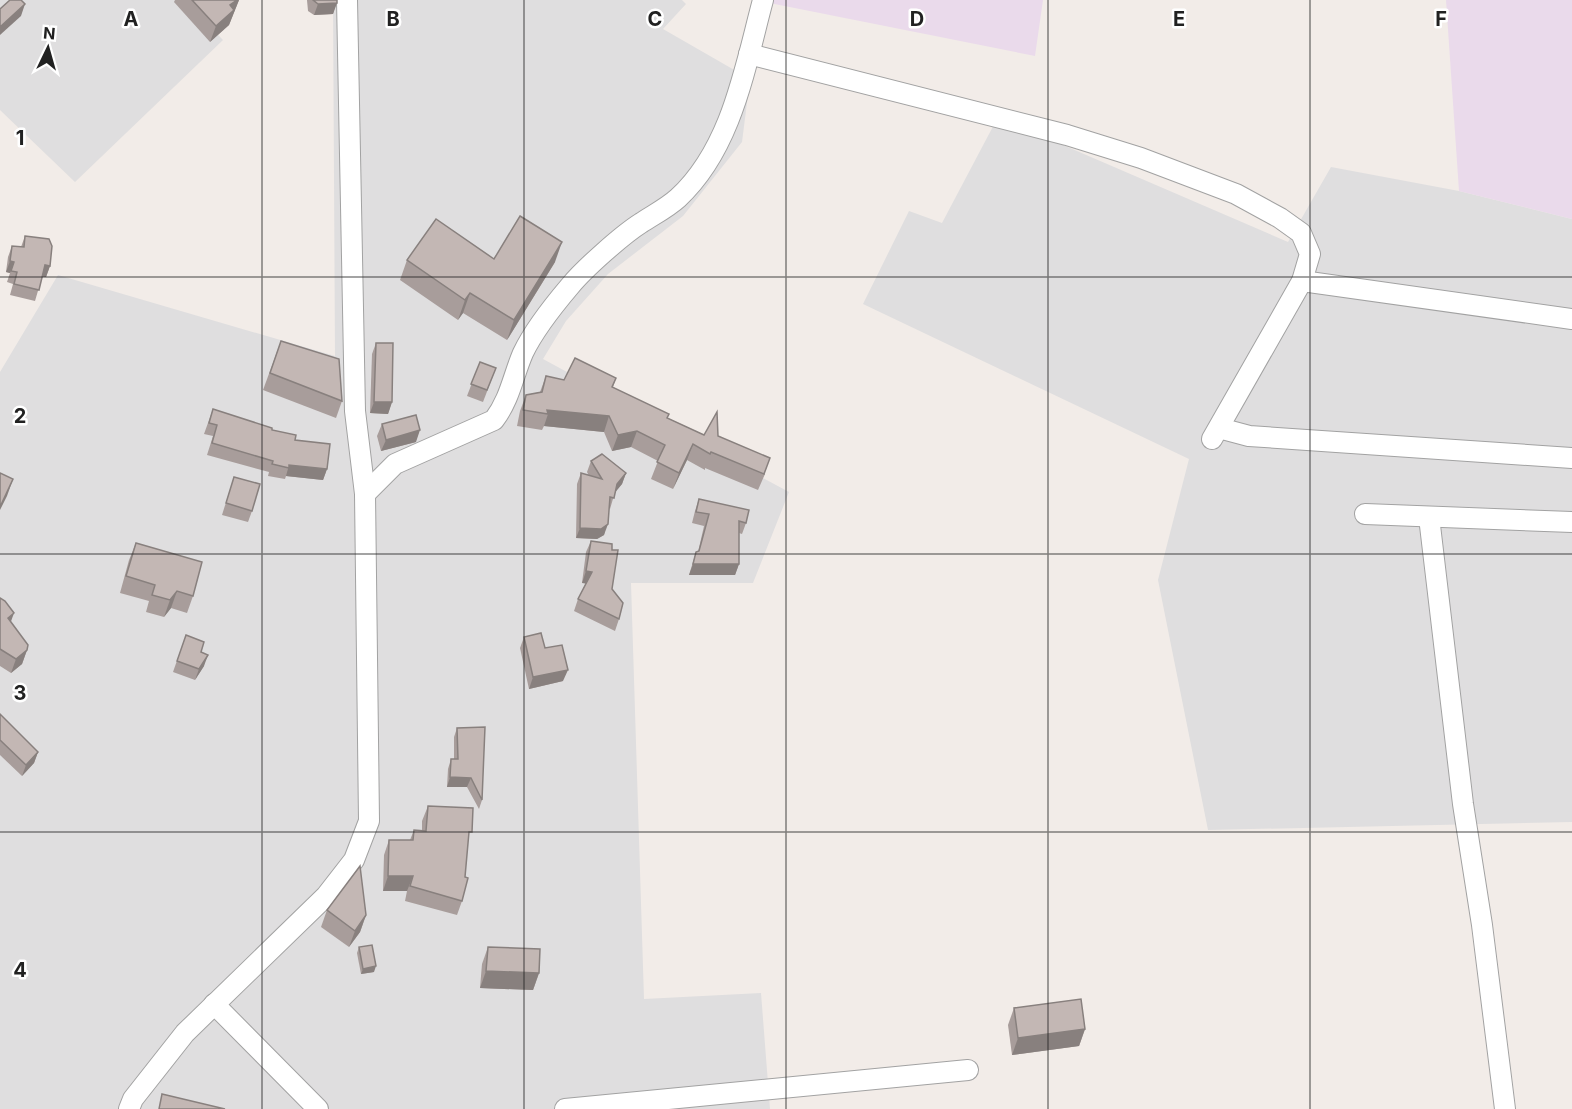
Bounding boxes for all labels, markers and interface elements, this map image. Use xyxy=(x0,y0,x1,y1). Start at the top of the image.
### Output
text: A xyxy=(124,7,139,31)
text: B xyxy=(386,7,400,31)
text: C xyxy=(648,7,662,31)
text: D xyxy=(910,7,924,31)
text: E xyxy=(1173,7,1185,31)
text: F xyxy=(1435,7,1447,31)
north arrow xyxy=(18,18,78,78)
text: N xyxy=(42,23,56,44)
text: 1 xyxy=(16,126,24,150)
text: 2 xyxy=(14,404,26,428)
text: 3 xyxy=(14,681,26,705)
text: 4 xyxy=(13,958,27,982)

